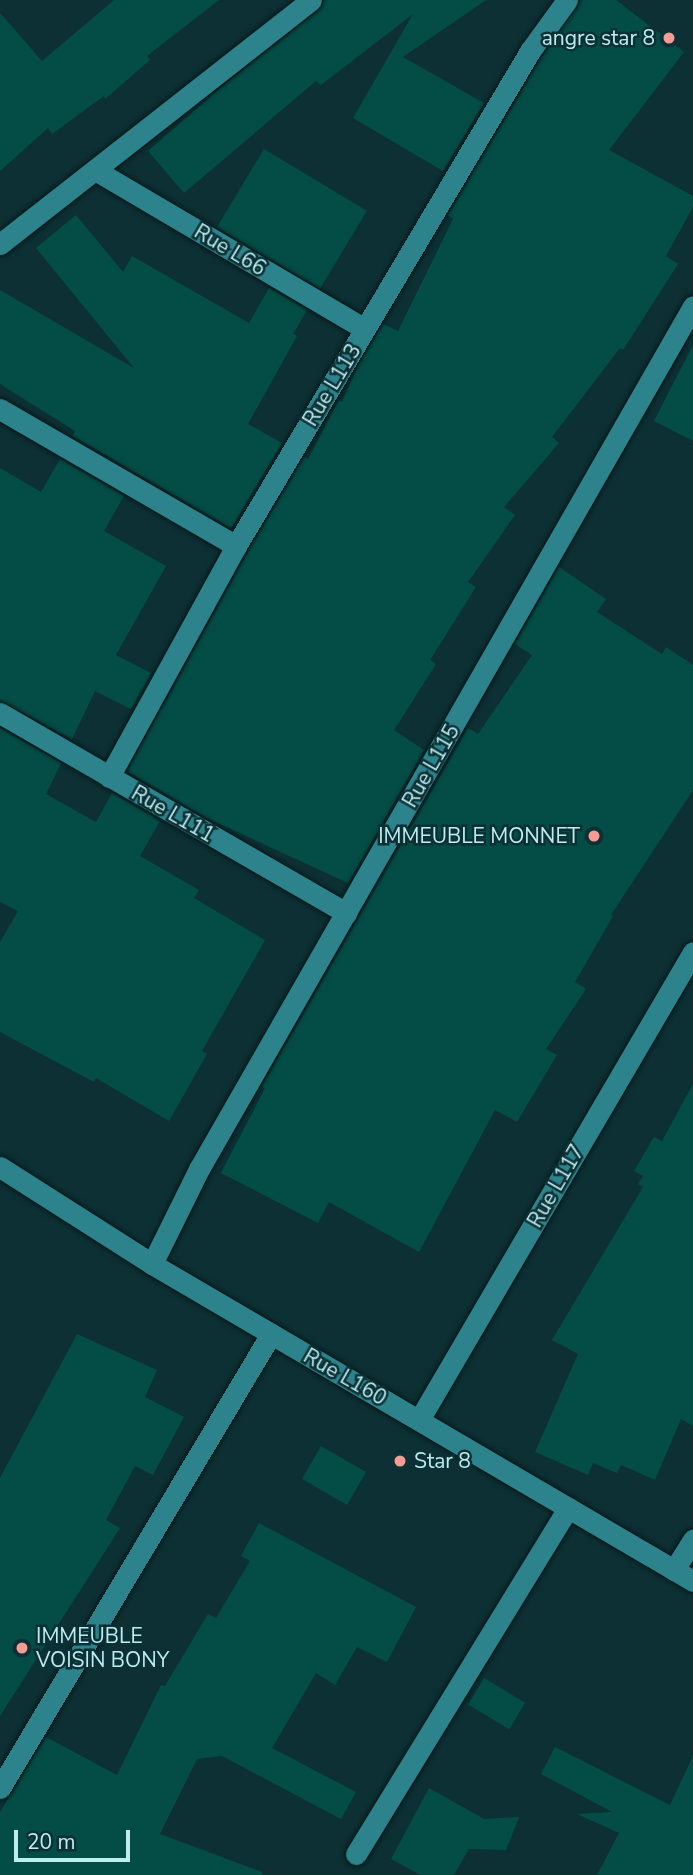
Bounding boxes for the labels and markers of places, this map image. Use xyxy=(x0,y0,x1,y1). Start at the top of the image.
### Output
place label: angre star 8 xyxy=(542,25,655,51)
marker: angre star 8 xyxy=(661,30,677,46)
place label: IMMEUBLE MONNET xyxy=(378,823,580,849)
marker: IMMEUBLE MONNET xyxy=(586,828,602,844)
place label: Star 8 xyxy=(414,1448,471,1474)
marker: Star 8 xyxy=(392,1453,408,1469)
place label: IMMEUBLE VOISIN BONY xyxy=(36,1623,169,1673)
marker: IMMEUBLE VOISIN BONY xyxy=(14,1640,30,1656)

